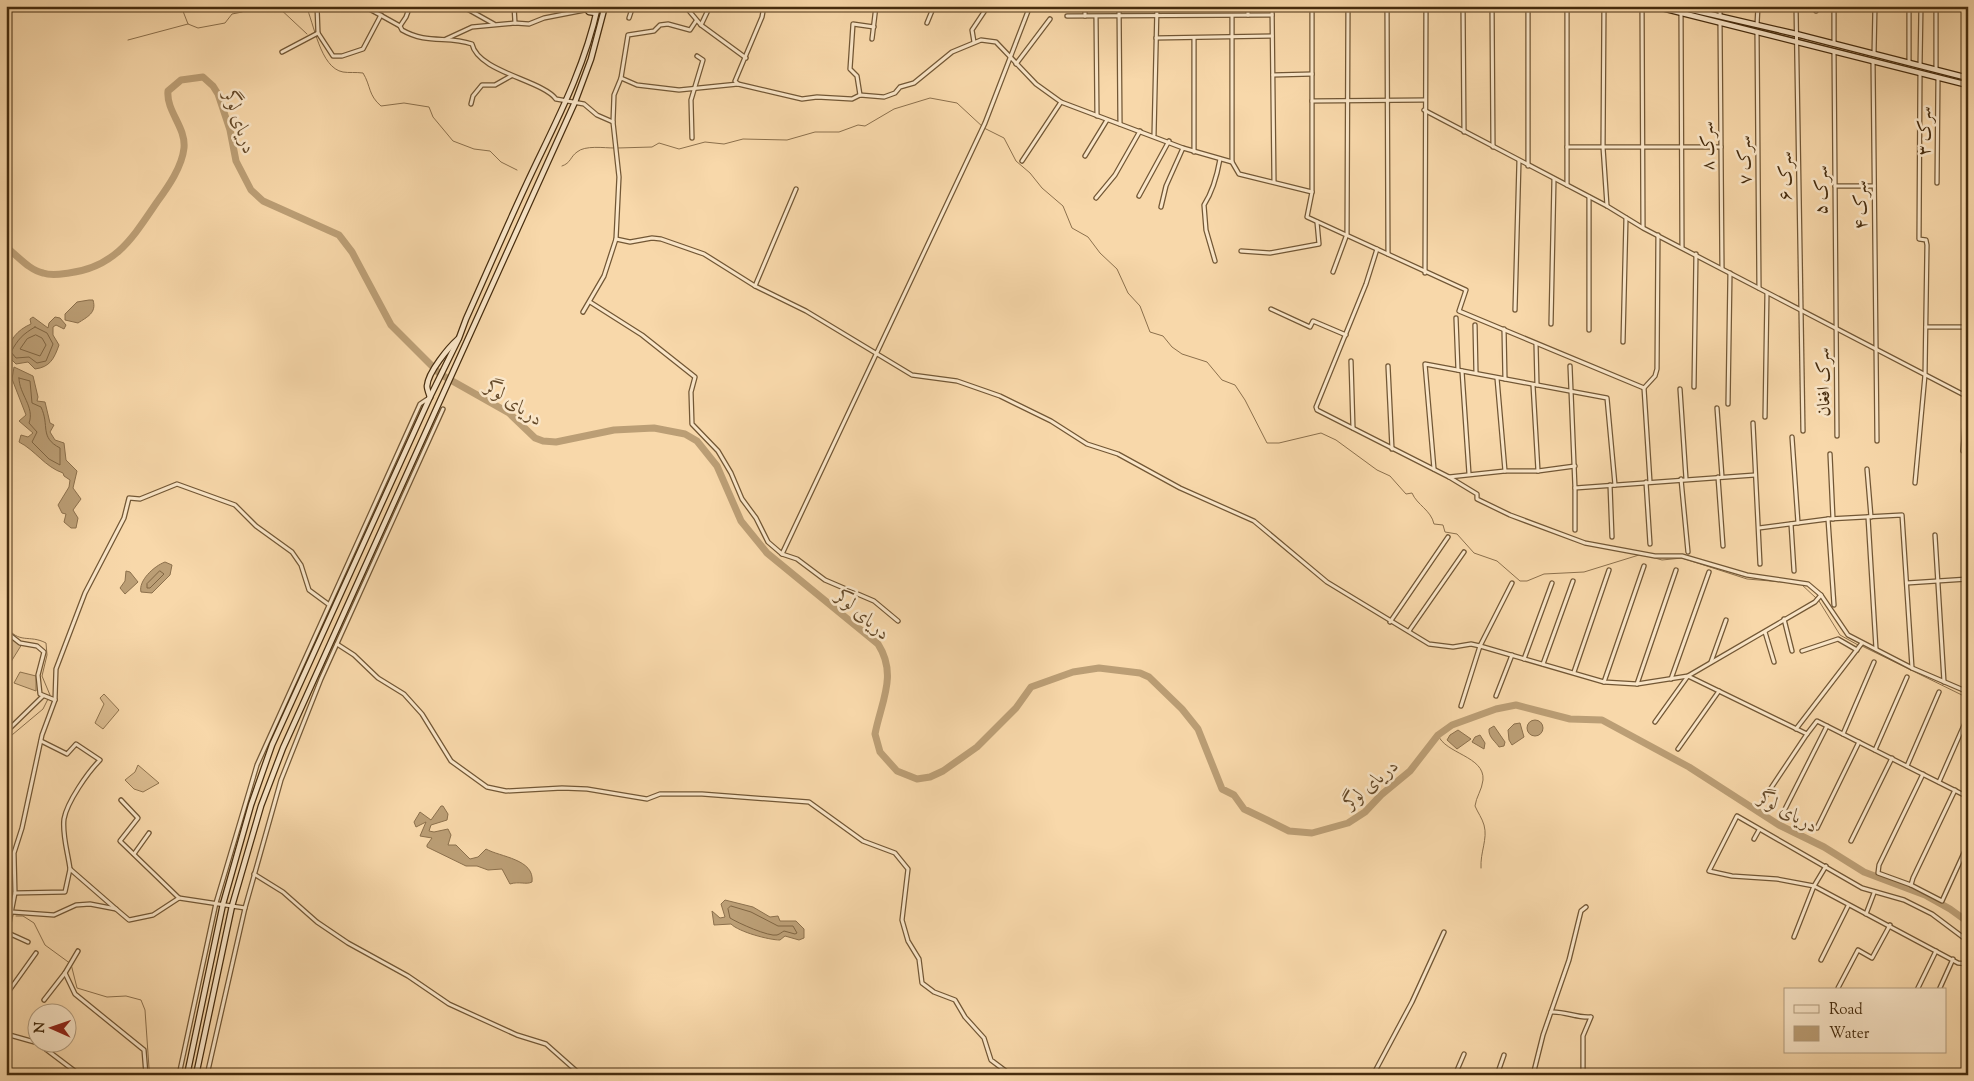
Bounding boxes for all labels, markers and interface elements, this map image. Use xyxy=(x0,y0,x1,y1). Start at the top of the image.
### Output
water label: دریای لوگر xyxy=(215,86,263,158)
street label: سرک ۳ xyxy=(1913,106,1939,156)
street label: سرک ۸ xyxy=(1696,121,1722,171)
street label: سرک ۷ xyxy=(1733,135,1759,185)
street label: سرک ۶ xyxy=(1774,151,1800,201)
street label: سرک ۵ xyxy=(1810,165,1836,215)
street label: سرک ۴ xyxy=(1849,180,1875,230)
street label: سرک افغان xyxy=(1811,347,1839,417)
water label: دریای لوگر xyxy=(478,373,549,434)
water label: دریای لوگر xyxy=(828,583,896,648)
water label: دریای لوگر xyxy=(1337,753,1405,817)
water label: دریای لوگر xyxy=(1752,784,1823,841)
legend xyxy=(1784,988,1946,1054)
text: Road xyxy=(1829,1000,1863,1021)
north arrow xyxy=(28,1004,78,1054)
text: N xyxy=(31,1022,51,1034)
text: Water xyxy=(1829,1024,1870,1045)

